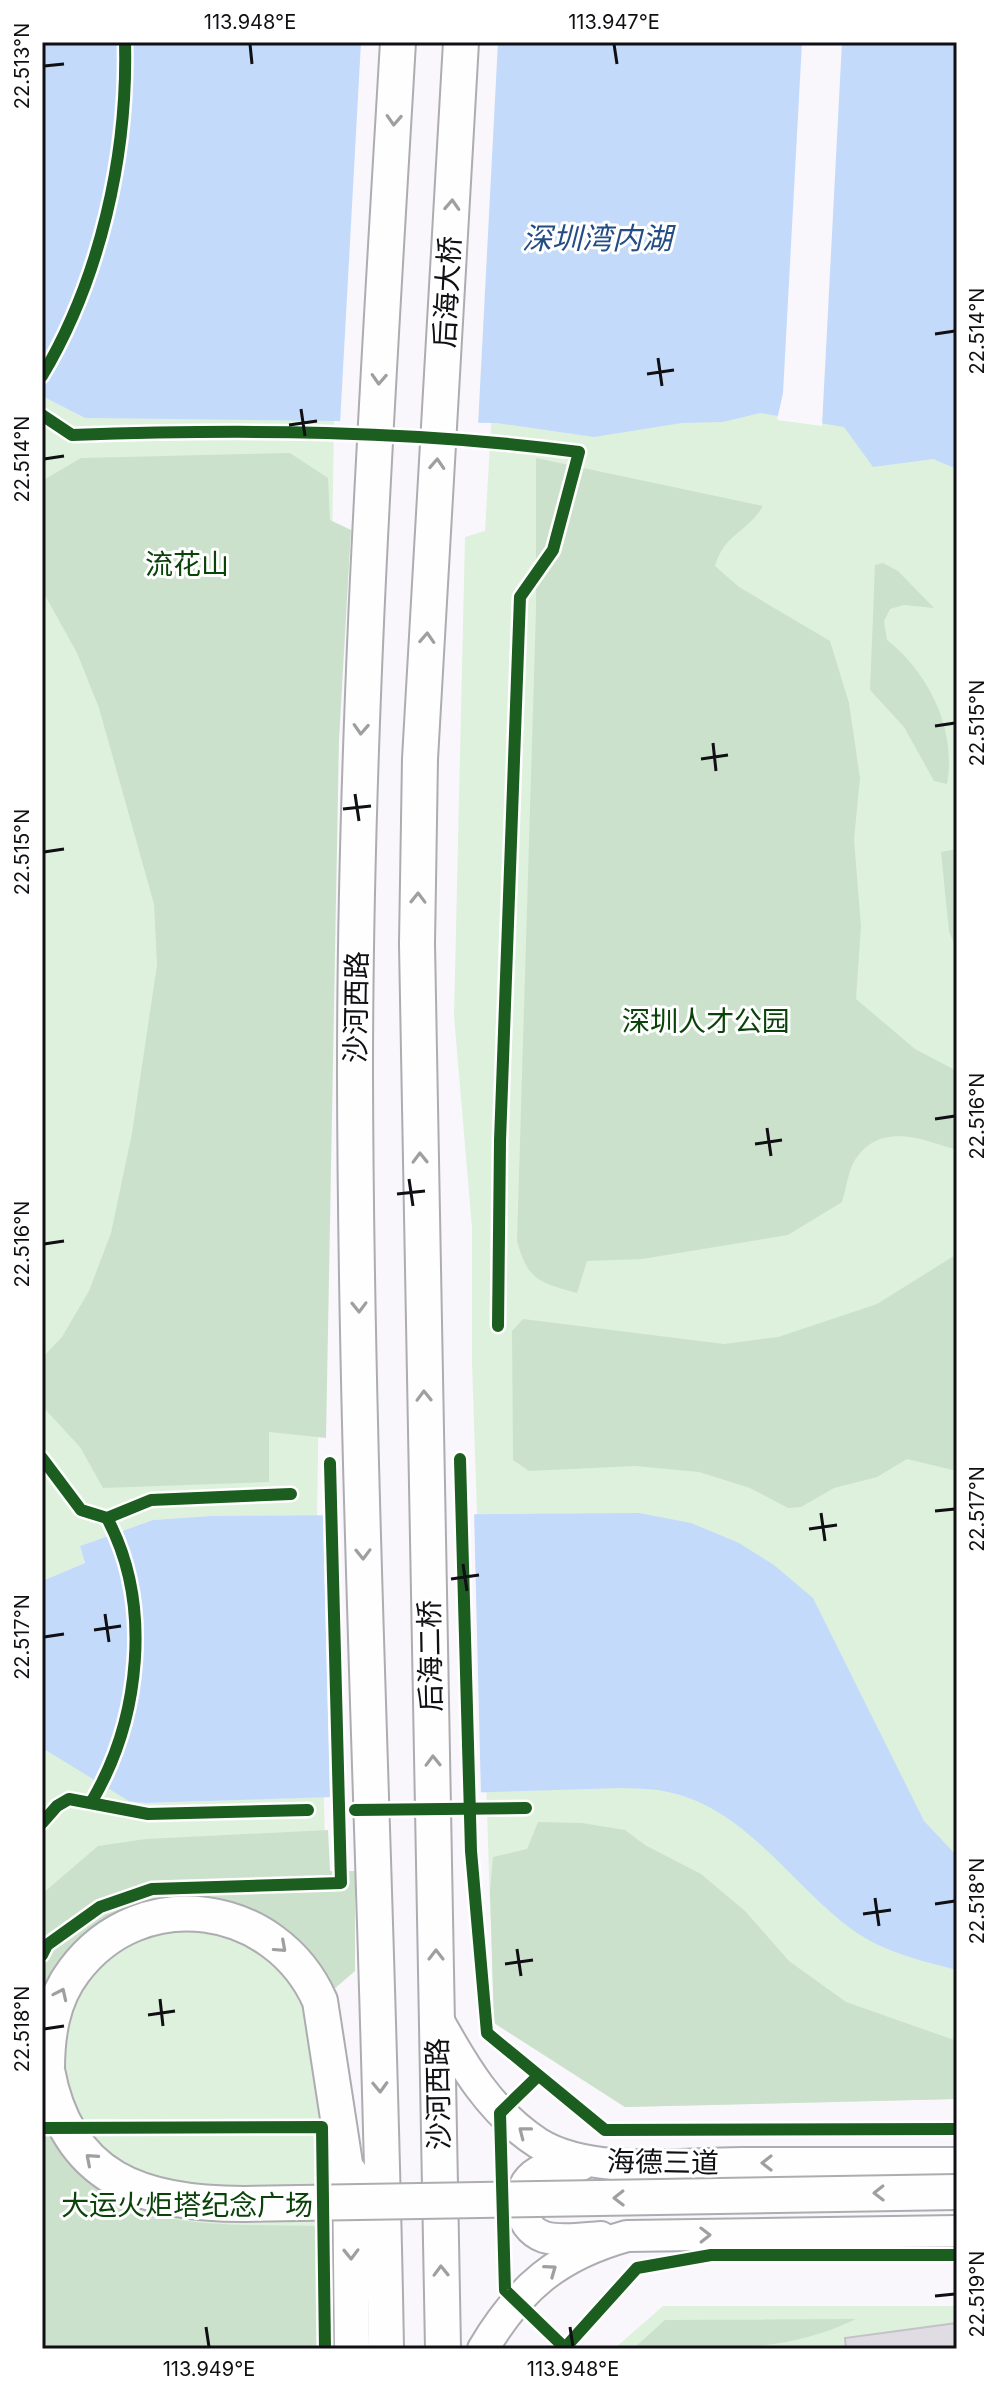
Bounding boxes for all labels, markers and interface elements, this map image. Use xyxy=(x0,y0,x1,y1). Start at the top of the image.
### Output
text: 113.948°E xyxy=(204,10,296,34)
text: 113.947°E xyxy=(568,10,660,34)
text: 22.513°N xyxy=(10,23,34,109)
one-way arrow xyxy=(385,114,402,127)
one-way arrow xyxy=(443,198,460,211)
water label: 深圳湾内湖 xyxy=(522,220,676,256)
street label: 后海大桥 xyxy=(427,235,467,349)
text: 22.514°N xyxy=(965,288,989,374)
one-way arrow xyxy=(371,373,388,386)
text: 22.514°N xyxy=(10,416,34,502)
one-way arrow xyxy=(428,457,445,470)
park label: 流花山 xyxy=(145,547,229,581)
one-way arrow xyxy=(418,631,435,644)
text: 22.515°N xyxy=(965,680,989,766)
one-way arrow xyxy=(353,723,370,736)
text: 22.515°N xyxy=(10,809,34,895)
one-way arrow xyxy=(409,891,427,904)
street label: 沙河西路 xyxy=(338,951,374,1063)
park label: 深圳人才公园 xyxy=(622,1004,790,1038)
text: 22.516°N xyxy=(965,1073,989,1159)
one-way arrow xyxy=(411,1151,429,1164)
text: 22.516°N xyxy=(10,1201,34,1287)
one-way arrow xyxy=(350,1301,368,1314)
one-way arrow xyxy=(416,1389,433,1402)
text: 22.517°N xyxy=(965,1466,989,1552)
one-way arrow xyxy=(355,1548,372,1561)
text: 22.517°N xyxy=(10,1594,34,1680)
street label: 后海二桥 xyxy=(412,1600,448,1712)
one-way arrow xyxy=(424,1754,442,1767)
text: 22.518°N xyxy=(965,1858,989,1944)
one-way arrow xyxy=(271,1937,286,1951)
one-way arrow xyxy=(427,1948,445,1961)
text: 22.518°N xyxy=(10,1986,34,2072)
one-way arrow xyxy=(51,1988,67,2003)
street label: 沙河西路 xyxy=(420,2038,456,2150)
one-way arrow xyxy=(371,2081,388,2094)
one-way arrow xyxy=(518,2127,533,2141)
street label: 海德三道 xyxy=(607,2144,719,2180)
one-way arrow xyxy=(85,2154,100,2169)
one-way arrow xyxy=(760,2154,773,2172)
one-way arrow xyxy=(872,2185,885,2202)
park label: 大运火炬塔纪念广场 xyxy=(61,2188,313,2222)
one-way arrow xyxy=(612,2189,625,2207)
one-way arrow xyxy=(699,2226,712,2244)
one-way arrow xyxy=(342,2248,359,2261)
text: 22.519°N xyxy=(965,2251,989,2337)
one-way arrow xyxy=(432,2264,450,2277)
one-way arrow xyxy=(543,2265,557,2280)
text: 113.949°E xyxy=(163,2357,255,2381)
text: 113.948°E xyxy=(527,2357,619,2381)

